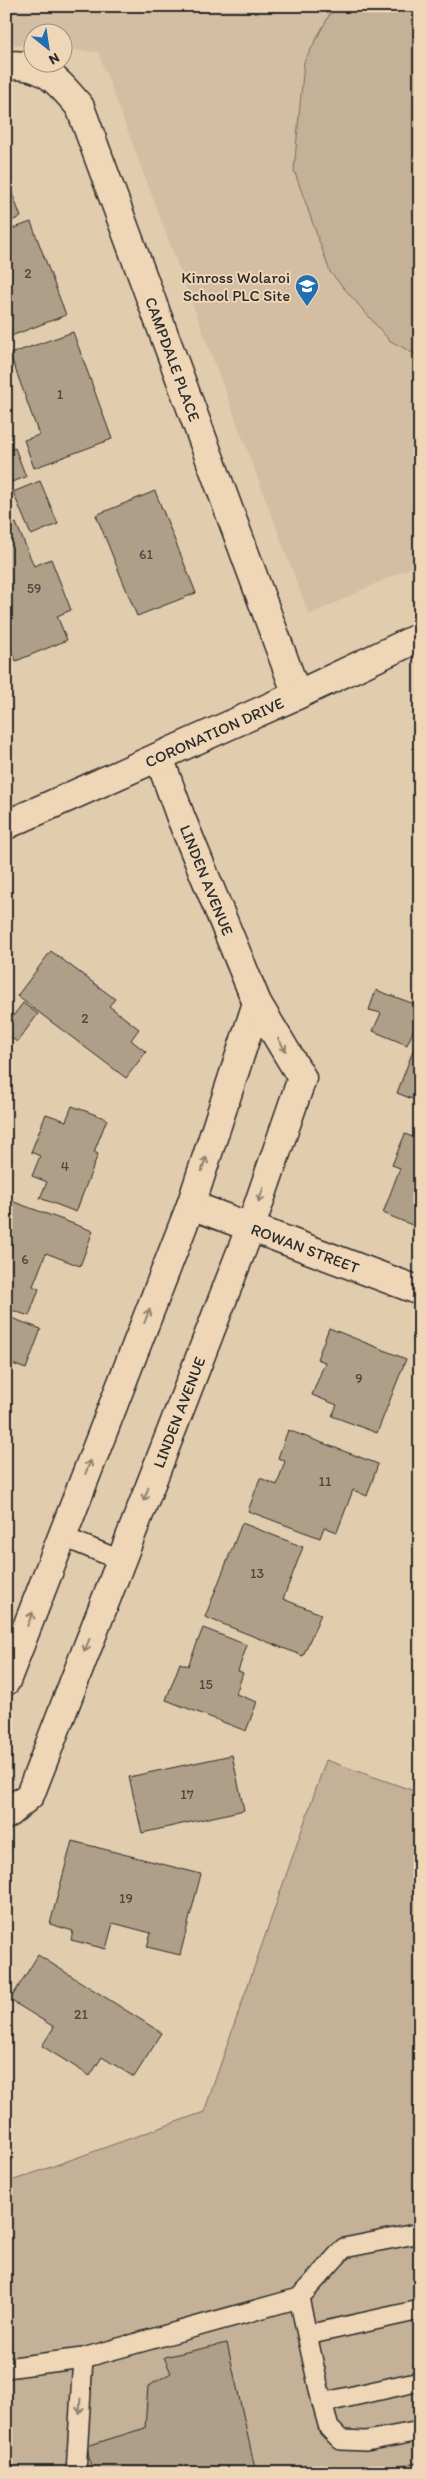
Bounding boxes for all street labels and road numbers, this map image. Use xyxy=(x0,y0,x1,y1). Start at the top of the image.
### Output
street label: CAMPDALE PLACE xyxy=(141,294,204,424)
street label: CORONATION DRIVE xyxy=(142,693,287,772)
street label: LINDEN AVENUE xyxy=(176,822,237,938)
street label: ROWAN STREET xyxy=(248,1219,362,1277)
street label: LINDEN AVENUE xyxy=(149,1354,209,1471)

